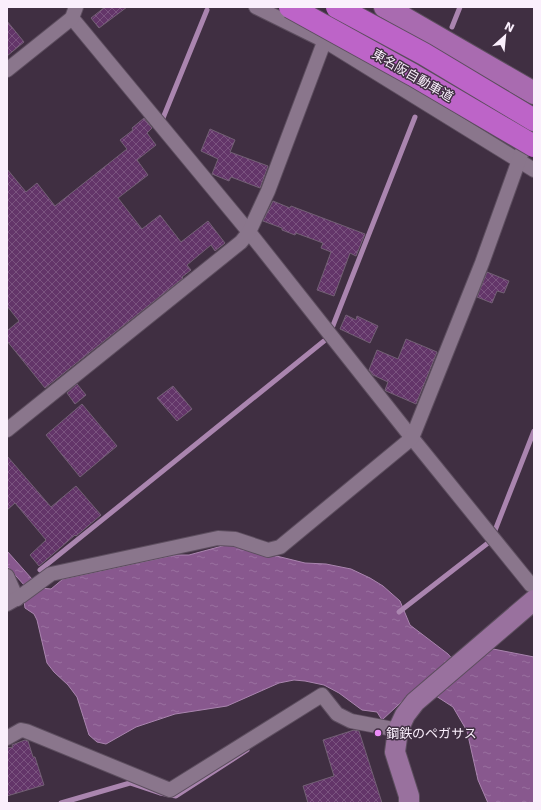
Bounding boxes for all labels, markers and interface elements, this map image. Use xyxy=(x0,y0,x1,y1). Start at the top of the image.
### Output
north arrow xyxy=(485,16,525,56)
text: N xyxy=(502,20,516,35)
street label: 東名阪自動車道 xyxy=(370,46,456,105)
place label: 鋼鉄のペガサス xyxy=(386,726,477,741)
marker: 鋼鉄のペガサス xyxy=(373,728,383,738)

